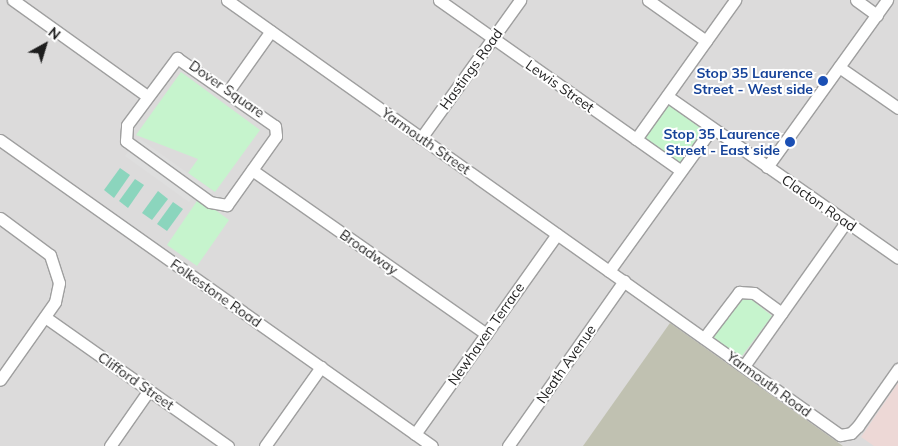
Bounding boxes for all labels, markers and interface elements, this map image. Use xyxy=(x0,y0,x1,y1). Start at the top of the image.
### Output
north arrow xyxy=(20,20,70,70)
text: N xyxy=(45,23,64,44)
street label: Hastings Road xyxy=(436,25,506,113)
street label: Lewis Street xyxy=(522,56,598,116)
street label: Dover Square xyxy=(186,57,268,121)
place label: Stop 35 Laurence Street - West side xyxy=(693,65,813,98)
marker: Stop 35 Laurence Street - West side xyxy=(817,75,829,87)
street label: Yarmouth Street xyxy=(378,104,474,178)
place label: Stop 35 Laurence Street - East side xyxy=(663,126,780,158)
marker: Stop 35 Laurence Street - East side xyxy=(784,136,796,148)
street label: Clacton Road xyxy=(778,171,860,235)
street label: Broadway xyxy=(337,226,401,278)
street label: Folkestone Road xyxy=(167,255,265,331)
street label: Newhaven Terrace xyxy=(444,279,528,389)
street label: Neath Avenue xyxy=(533,322,599,406)
street label: Yarmouth Road xyxy=(723,348,815,420)
street label: Clifford Street xyxy=(95,349,177,413)

